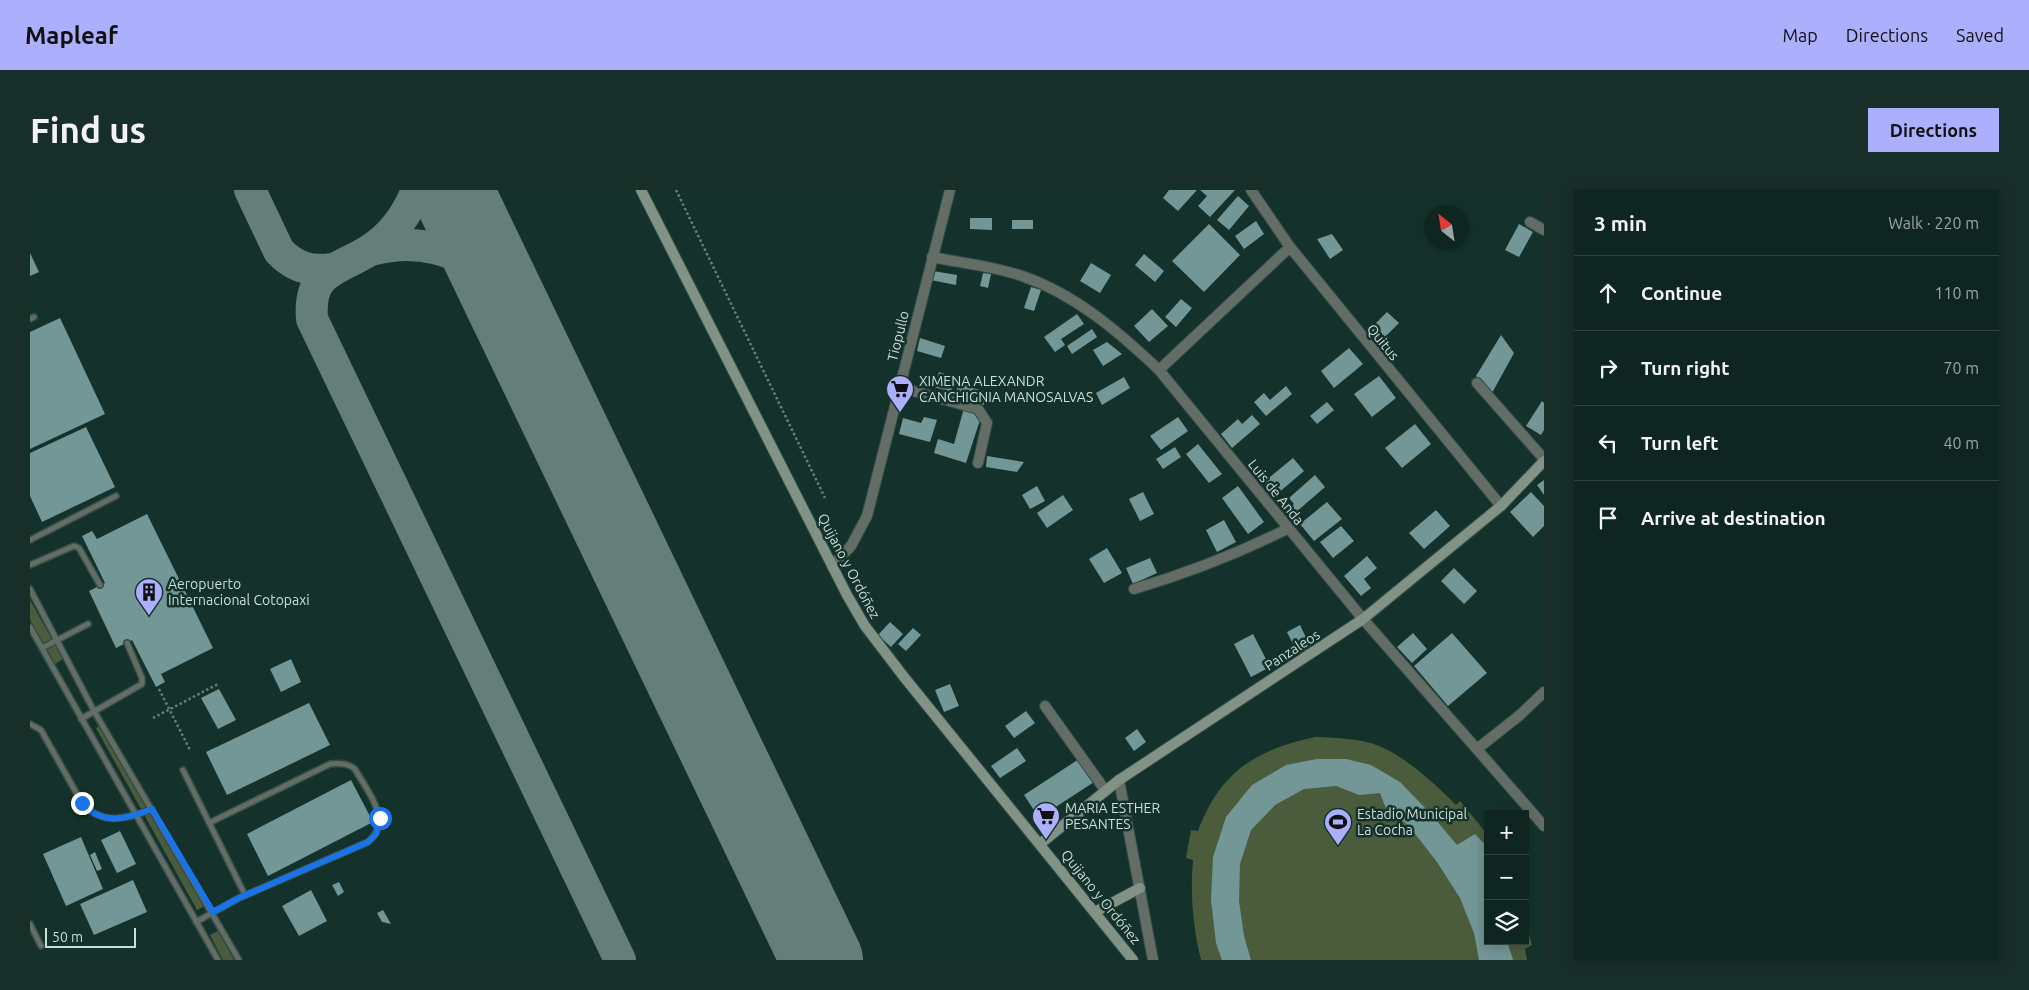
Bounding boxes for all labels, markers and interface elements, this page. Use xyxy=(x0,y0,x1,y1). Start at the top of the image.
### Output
text: Mapleaf xyxy=(25,22,118,49)
text: Map xyxy=(1782,25,1818,45)
text: Directions xyxy=(1846,25,1928,45)
text: Saved xyxy=(1956,25,2004,45)
button: Directions xyxy=(1868,108,1999,152)
text: Find us xyxy=(30,110,146,150)
north arrow xyxy=(1424,205,1469,250)
text: 3 min xyxy=(1594,211,1647,235)
text: Walk · 220 m xyxy=(1888,214,1979,232)
icon: ahead xyxy=(1594,279,1622,307)
text: Continue xyxy=(1641,282,1722,304)
text: 110 m xyxy=(1934,284,1979,302)
street label: Tiopullo xyxy=(884,309,912,363)
street label: Quitus xyxy=(1364,321,1402,363)
icon: right xyxy=(1594,354,1622,382)
text: Turn right xyxy=(1641,357,1729,379)
text: 70 m xyxy=(1943,359,1979,377)
place label: XIMENA ALEXANDR CANCHIGNIA MANOSALVAS xyxy=(919,373,1093,405)
supermarket icon: XIMENA ALEXANDR CANCHIGNIA MANOSALVAS xyxy=(885,374,915,413)
icon: left xyxy=(1594,429,1622,457)
text: Turn left xyxy=(1641,432,1719,454)
text: 40 m xyxy=(1943,434,1979,452)
street label: Luis de Anda xyxy=(1245,456,1307,528)
icon: arrive xyxy=(1594,504,1622,532)
text: Arrive at destination xyxy=(1641,507,1826,529)
street label: Quijano y Ordóñez xyxy=(814,511,884,621)
place label: Aeropuerto Internacional Cotopaxi xyxy=(168,576,310,608)
building icon: Aeropuerto Internacional Cotopaxi xyxy=(134,577,164,616)
street label: Panzaleos xyxy=(1261,626,1323,674)
route end xyxy=(71,792,94,815)
place label: MARIA ESTHER PESANTES xyxy=(1065,800,1160,832)
supermarket icon: MARIA ESTHER PESANTES xyxy=(1031,801,1061,840)
place label: Estadio Municipal La Cocha xyxy=(1357,806,1467,838)
route start xyxy=(369,807,392,830)
sports icon: Estadio Municipal La Cocha xyxy=(1323,807,1353,846)
map controls xyxy=(1484,810,1529,945)
button: + xyxy=(1484,810,1529,855)
street label: Quijano y Ordóñez xyxy=(1058,847,1144,947)
button: − xyxy=(1484,855,1529,900)
button: layers xyxy=(1484,900,1529,945)
scale bar xyxy=(45,925,136,948)
text: 50 m xyxy=(52,929,83,945)

